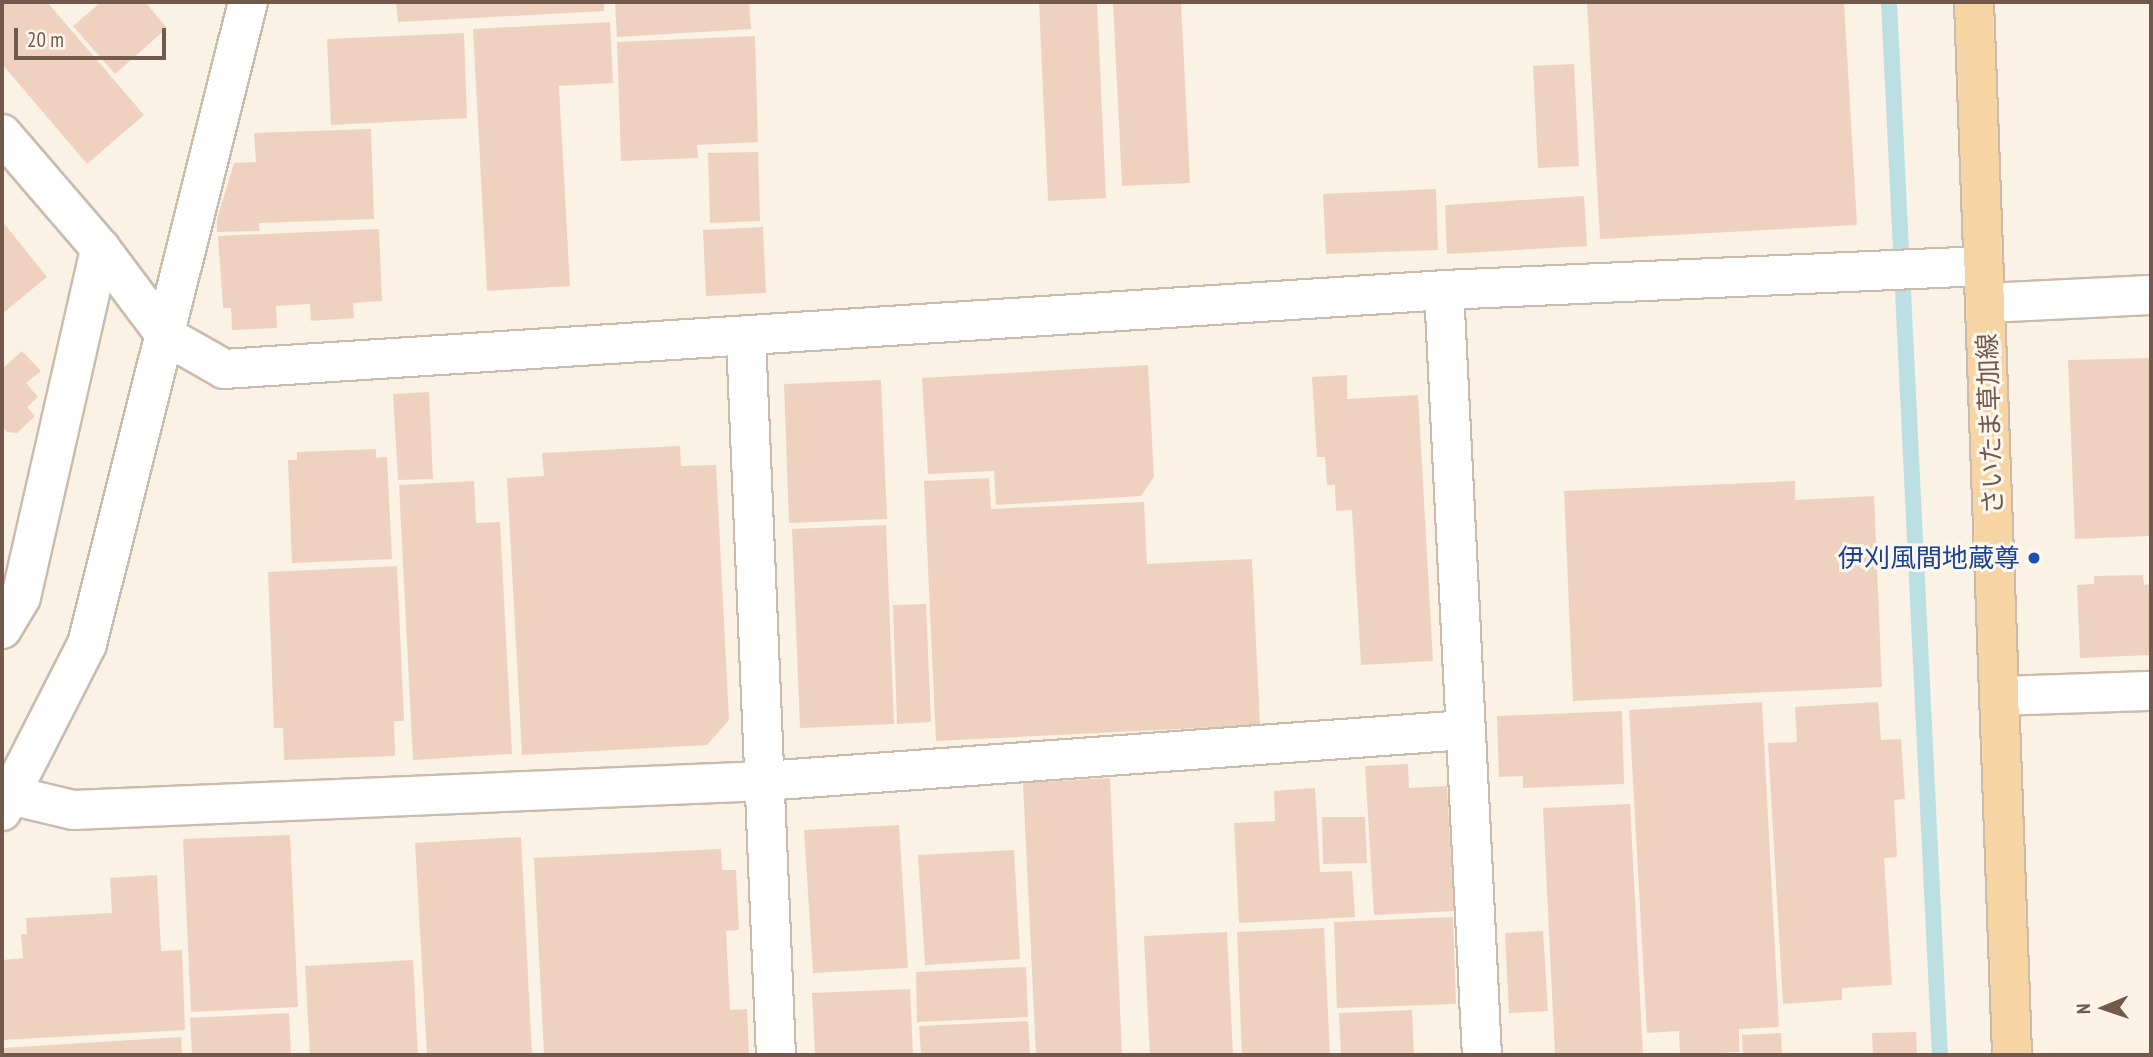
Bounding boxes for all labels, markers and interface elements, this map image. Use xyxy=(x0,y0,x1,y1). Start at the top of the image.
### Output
scale bar xyxy=(18,14,170,58)
text: 20 m xyxy=(27,26,64,53)
street label: さいたま草加線 xyxy=(1971,333,2009,515)
place label: 伊刈風間地蔵尊 xyxy=(1838,542,2020,574)
marker: 伊刈風間地蔵尊 xyxy=(2026,550,2042,566)
north arrow xyxy=(2069,973,2139,1043)
text: N xyxy=(2071,1003,2095,1014)

